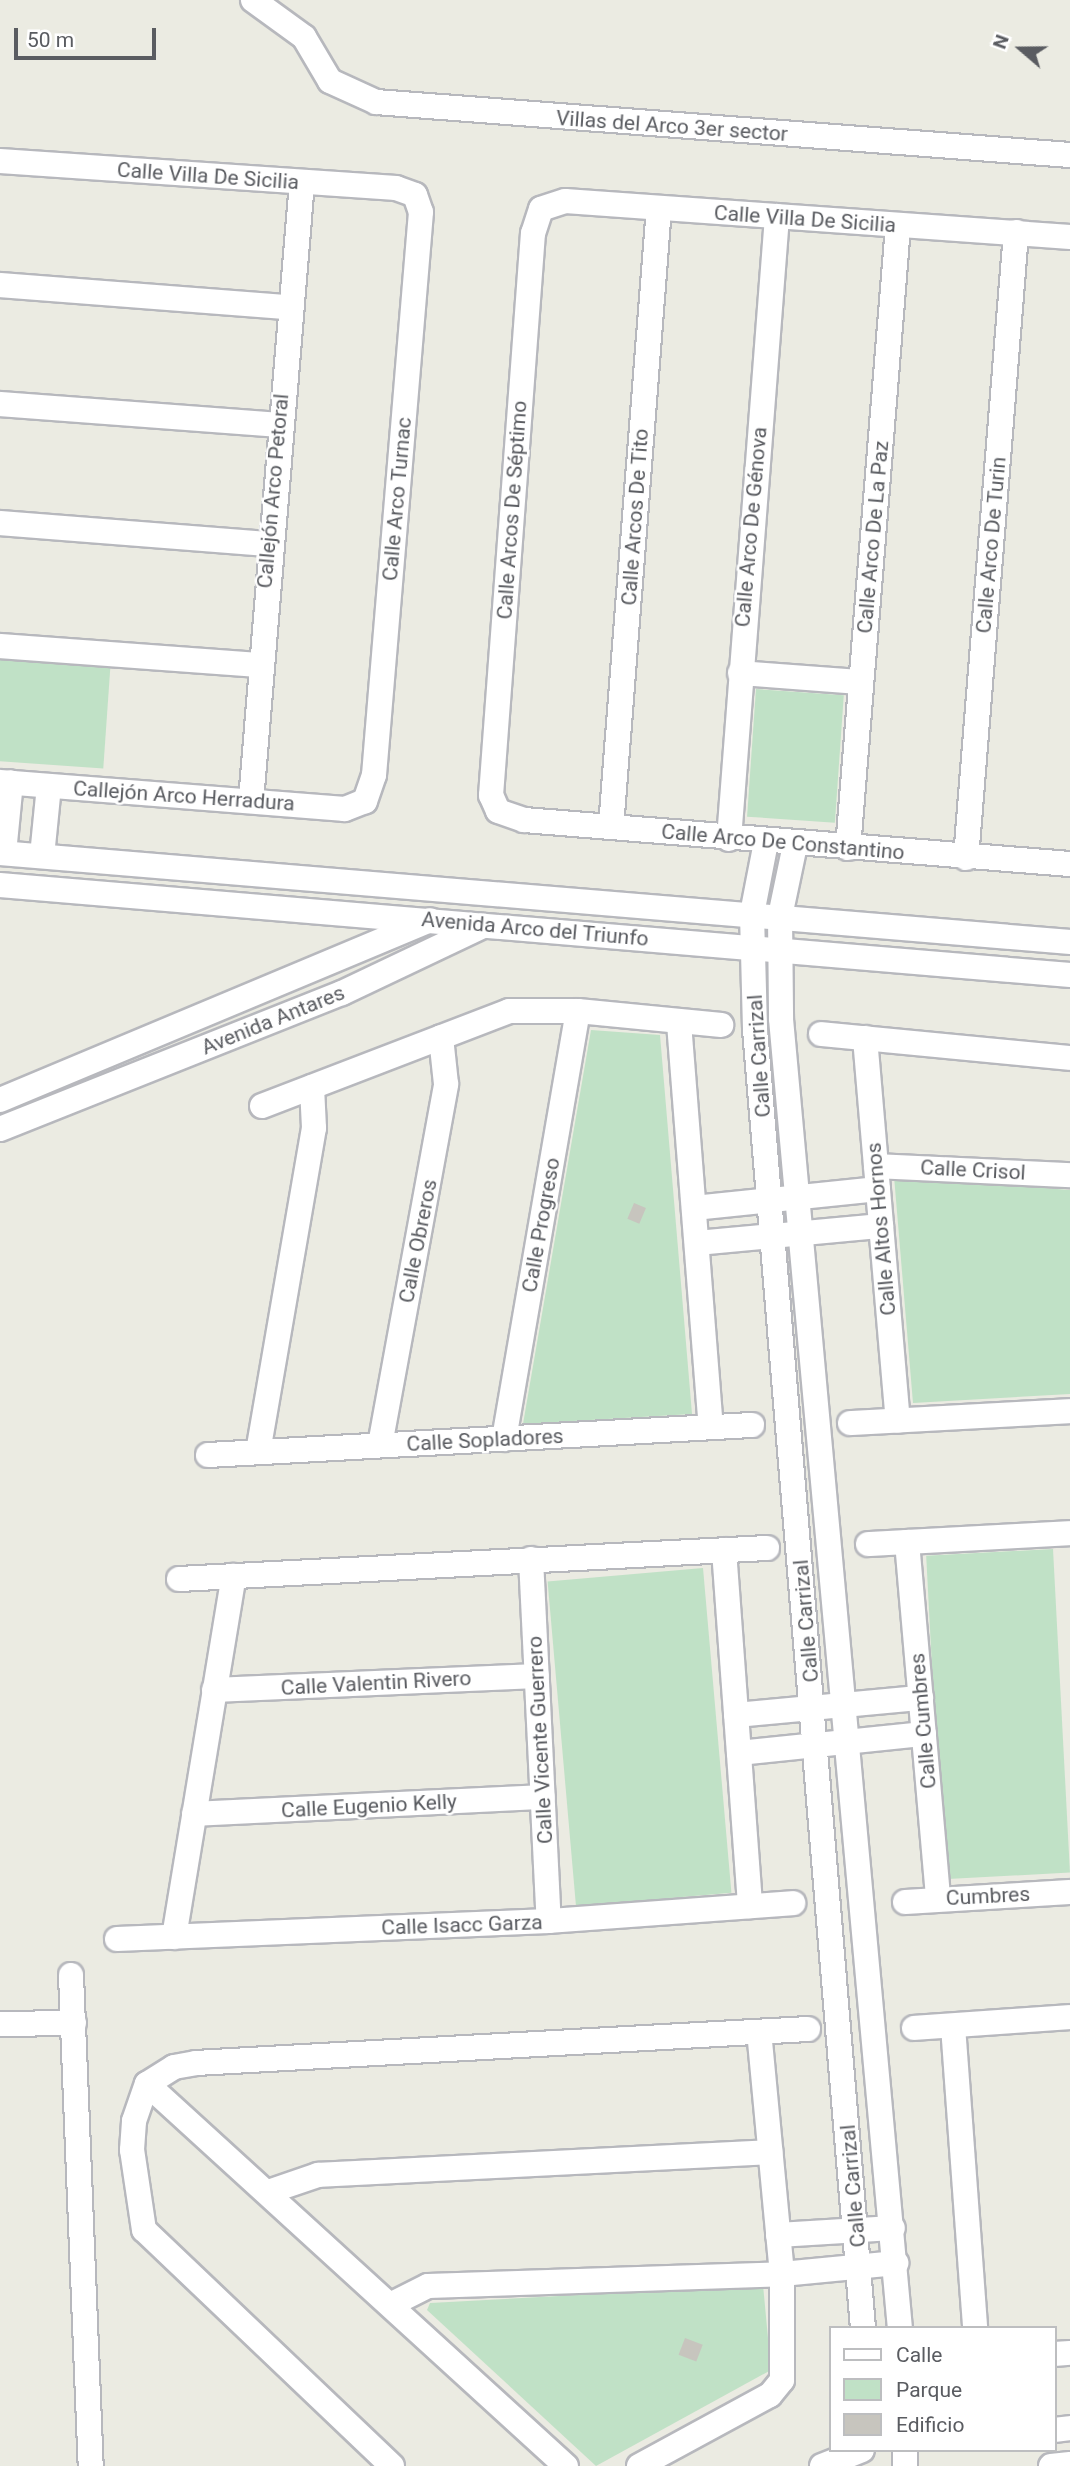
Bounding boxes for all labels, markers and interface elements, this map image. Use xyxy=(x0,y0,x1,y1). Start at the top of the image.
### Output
scale bar xyxy=(18,14,159,58)
north arrow xyxy=(986,14,1056,84)
text: 50 m xyxy=(27,28,74,52)
text: N xyxy=(988,31,1014,52)
street label: Villas del Arco 3er sector xyxy=(555,105,789,147)
street label: Calle Villa De Sicilia xyxy=(116,157,300,195)
street label: Calle Villa De Sicilia xyxy=(713,200,897,238)
street label: Callejón Arco Petoral xyxy=(252,393,294,589)
street label: Calle Arcos De Séptimo xyxy=(492,400,532,620)
street label: Calle Arco Turnac xyxy=(377,416,417,582)
street label: Calle Arco De Génova xyxy=(730,426,772,628)
street label: Calle Arcos De Tito xyxy=(616,427,654,607)
street label: Calle Arco De La Paz xyxy=(852,440,894,634)
street label: Calle Arco De Turin xyxy=(971,455,1011,635)
street label: Callejón Arco Herradura xyxy=(72,776,296,816)
street label: Calle Arco De Constantino xyxy=(660,819,906,865)
street label: Avenida Arco del Triunfo xyxy=(420,907,650,951)
street label: Avenida Antares xyxy=(198,980,348,1060)
street label: Calle Carrizal xyxy=(742,994,776,1118)
street label: Calle Altos Hornos xyxy=(861,1141,901,1317)
street label: Calle Crisol xyxy=(920,1155,1026,1185)
street label: Calle Progreso xyxy=(517,1156,565,1294)
street label: Calle Obreros xyxy=(394,1177,442,1305)
street label: Calle Sopladores xyxy=(406,1423,564,1457)
street label: Calle Carrizal xyxy=(788,1559,824,1683)
street label: Calle Vicente Guerrero xyxy=(522,1635,558,1845)
street label: Calle Cumbres xyxy=(905,1652,941,1790)
street label: Calle Valentin Rivero xyxy=(280,1665,472,1701)
street label: Calle Eugenio Kelly xyxy=(280,1789,458,1823)
street label: Cumbres xyxy=(945,1881,1031,1911)
street label: Calle Isacc Garza xyxy=(381,1910,543,1940)
street label: Calle Carrizal xyxy=(835,2124,871,2248)
legend xyxy=(828,2326,1056,2452)
text: Calle xyxy=(896,2343,942,2367)
text: Parque xyxy=(896,2378,962,2402)
text: Edificio xyxy=(896,2413,964,2437)

